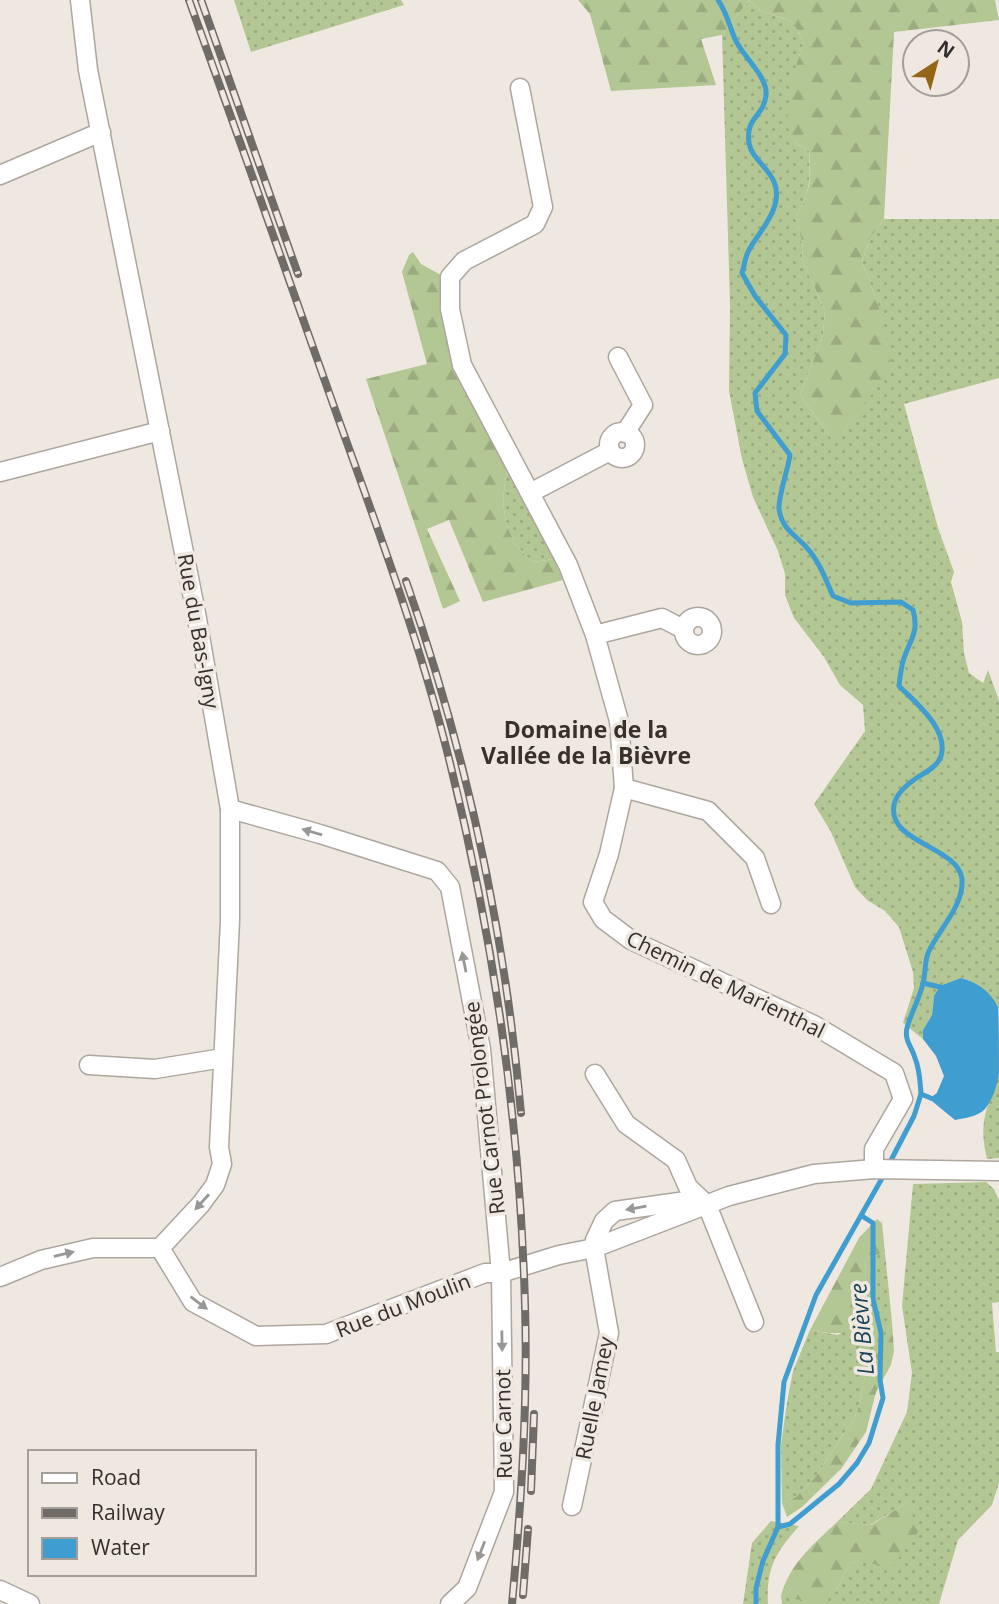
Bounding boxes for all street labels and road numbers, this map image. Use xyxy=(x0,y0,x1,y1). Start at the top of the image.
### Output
street label: Rue du Bas-Igny xyxy=(172,551,226,711)
street label: Chemin de Marienthal xyxy=(622,924,830,1044)
street label: Rue Carnot Prolongée xyxy=(457,1000,511,1216)
street label: Rue du Moulin xyxy=(332,1266,474,1344)
street label: Ruelle Jamey xyxy=(568,1334,620,1462)
street label: Rue Carnot xyxy=(488,1369,518,1479)

